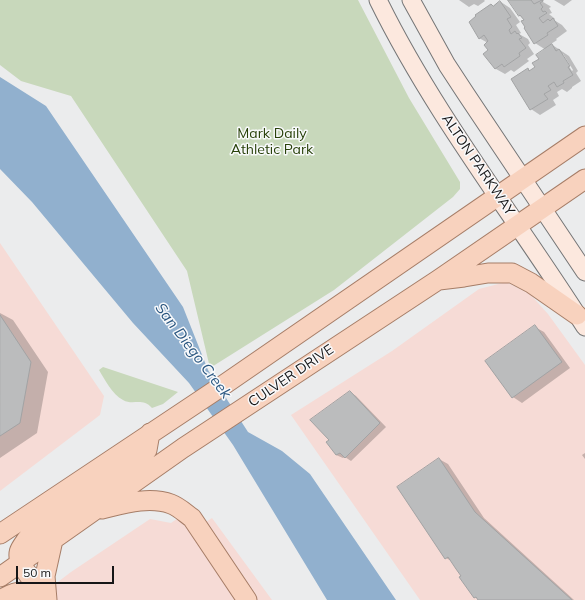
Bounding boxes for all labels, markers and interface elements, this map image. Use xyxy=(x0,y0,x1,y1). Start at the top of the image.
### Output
street label: ALTON PARKWAY xyxy=(438,111,518,219)
park label: Mark Daily Athletic Park xyxy=(231,126,313,158)
water label: San Diego Creek xyxy=(151,300,235,402)
street label: CULVER DRIVE xyxy=(245,341,337,411)
scale bar xyxy=(18,558,116,584)
text: 50 m xyxy=(23,565,51,580)

